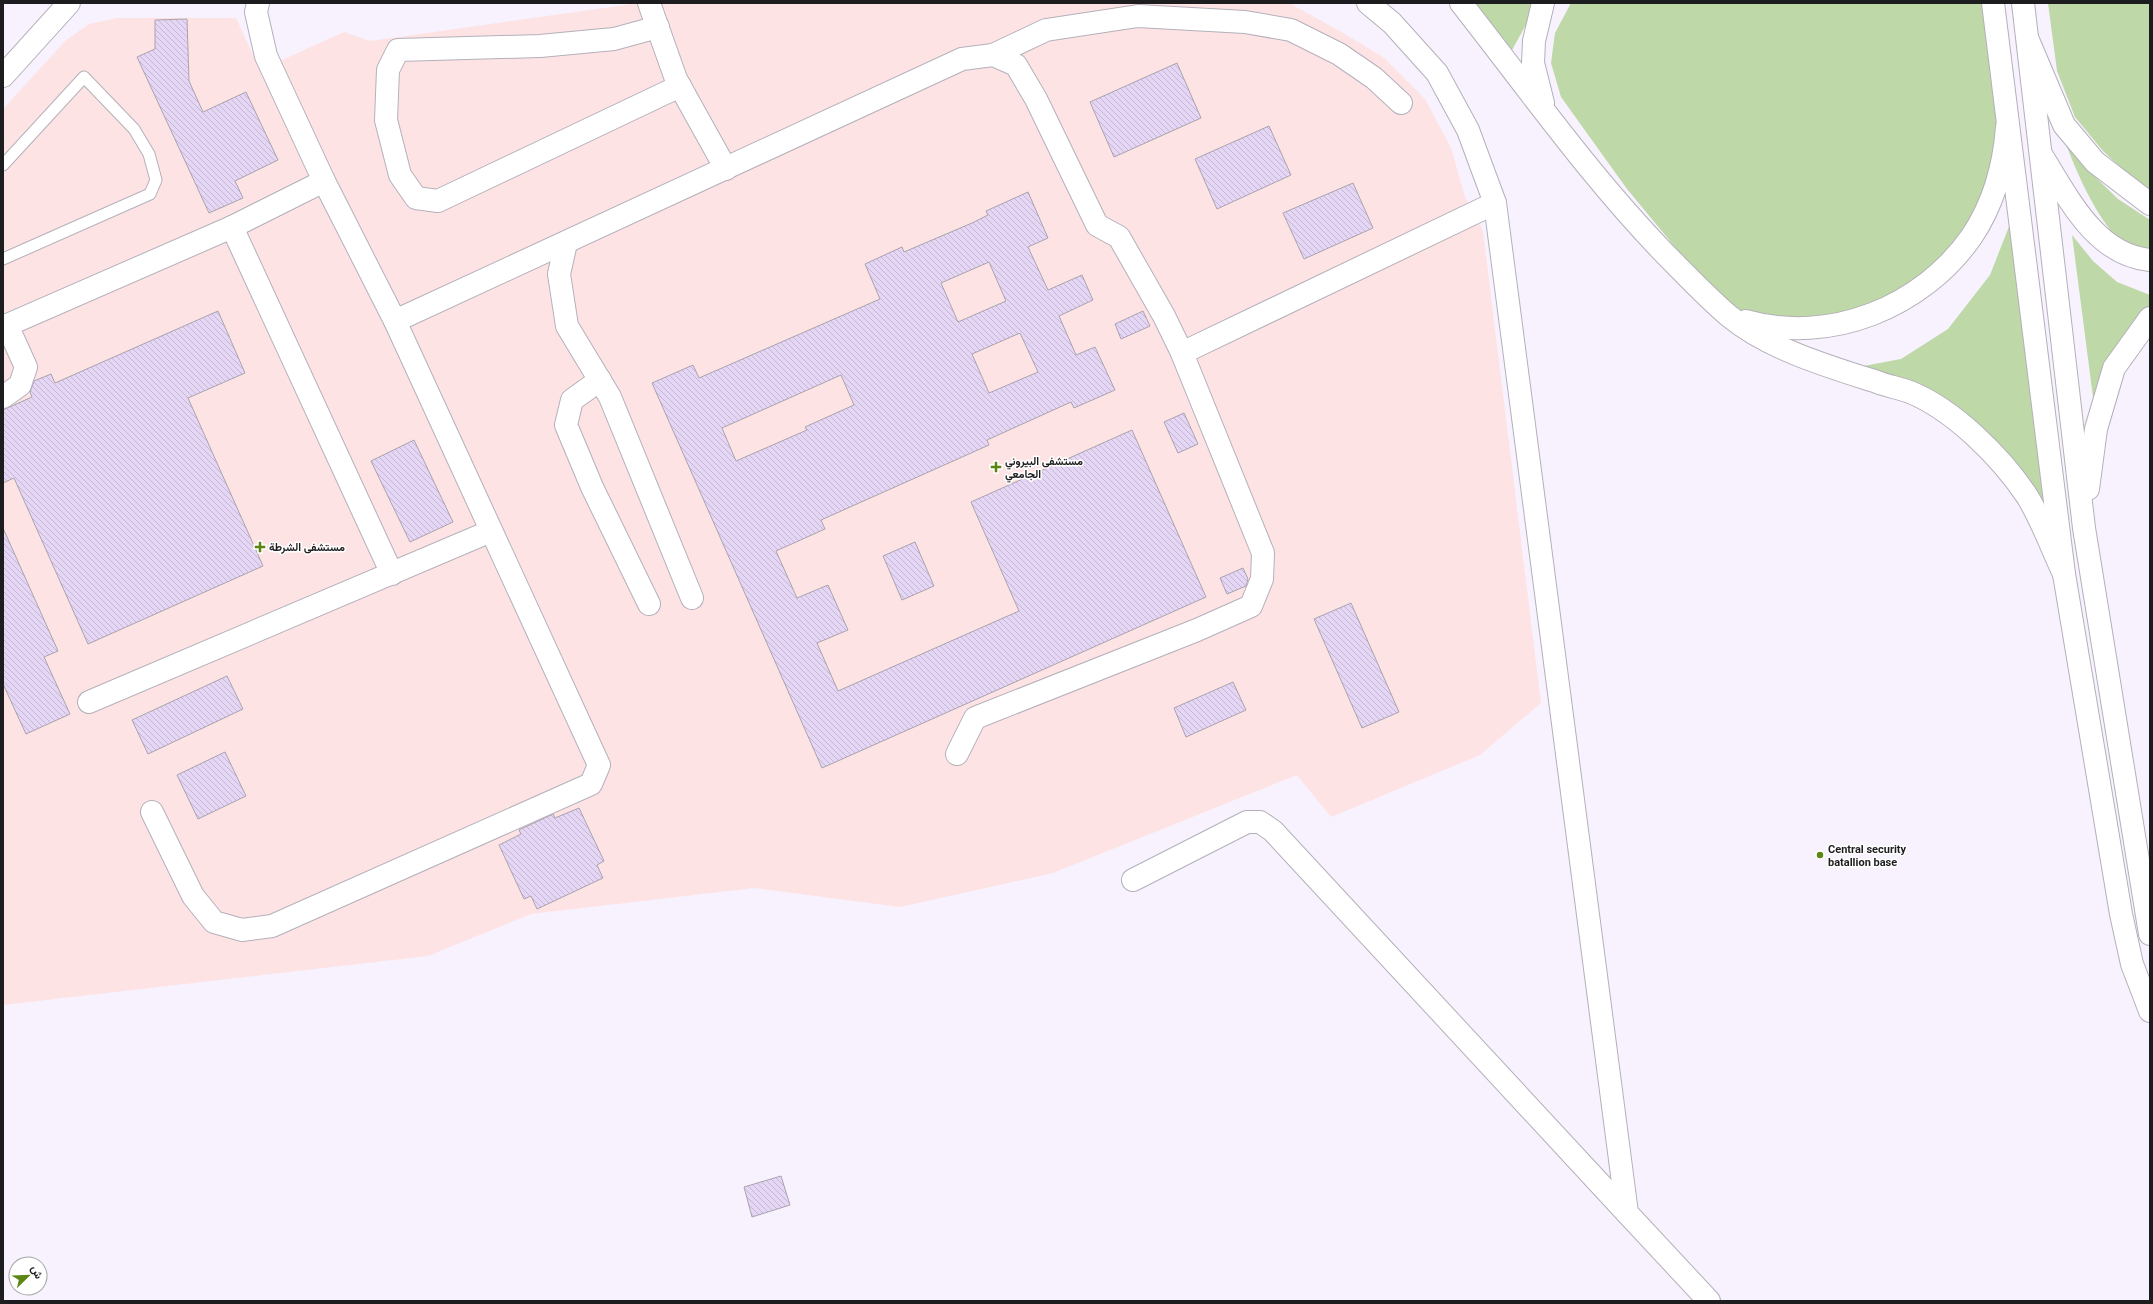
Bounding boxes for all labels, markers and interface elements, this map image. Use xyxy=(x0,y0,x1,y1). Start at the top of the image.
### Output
place label: مستشفى البيروني الجامعي xyxy=(1005,455,1083,483)
marker: مستشفى البيروني الجامعي xyxy=(990,461,1002,473)
marker: مستشفى الشرطة xyxy=(254,541,266,553)
place label: مستشفى الشرطة xyxy=(269,541,345,554)
place label: Central security batallion base xyxy=(1828,843,1907,869)
marker: Central security batallion base xyxy=(1815,850,1825,860)
north arrow xyxy=(8,1256,48,1296)
text: ش xyxy=(28,1264,45,1281)

